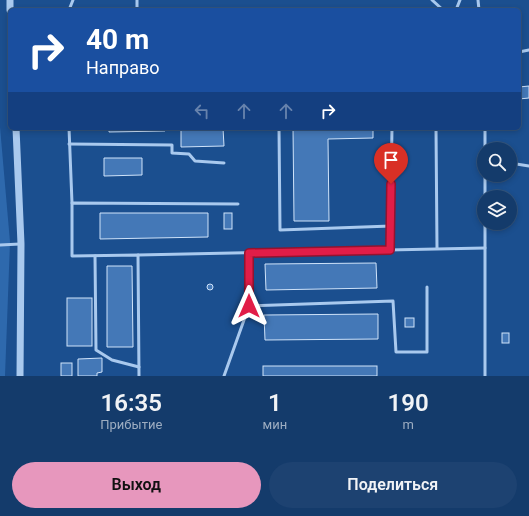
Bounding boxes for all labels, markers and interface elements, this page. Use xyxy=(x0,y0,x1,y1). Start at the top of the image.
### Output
text: 40 m xyxy=(86,23,149,56)
icon: right xyxy=(20,24,72,76)
text: Направо xyxy=(86,57,159,78)
icon: left xyxy=(191,100,213,122)
icon: ahead xyxy=(233,100,255,122)
icon: ahead xyxy=(275,100,297,122)
icon: right xyxy=(317,100,339,122)
map controls xyxy=(477,142,517,230)
button: search xyxy=(477,142,517,182)
pin xyxy=(374,143,408,184)
icon: arrive xyxy=(380,149,402,171)
button: layers xyxy=(477,190,517,230)
position arrow xyxy=(228,285,270,327)
text: 16:35 xyxy=(101,389,162,417)
text: 1 xyxy=(268,389,282,417)
text: 190 xyxy=(388,389,429,417)
text: Прибытие xyxy=(100,417,162,432)
text: мин xyxy=(263,417,287,432)
text: m xyxy=(402,417,414,432)
button: Выход xyxy=(12,462,261,508)
button: Поделиться xyxy=(269,462,517,508)

